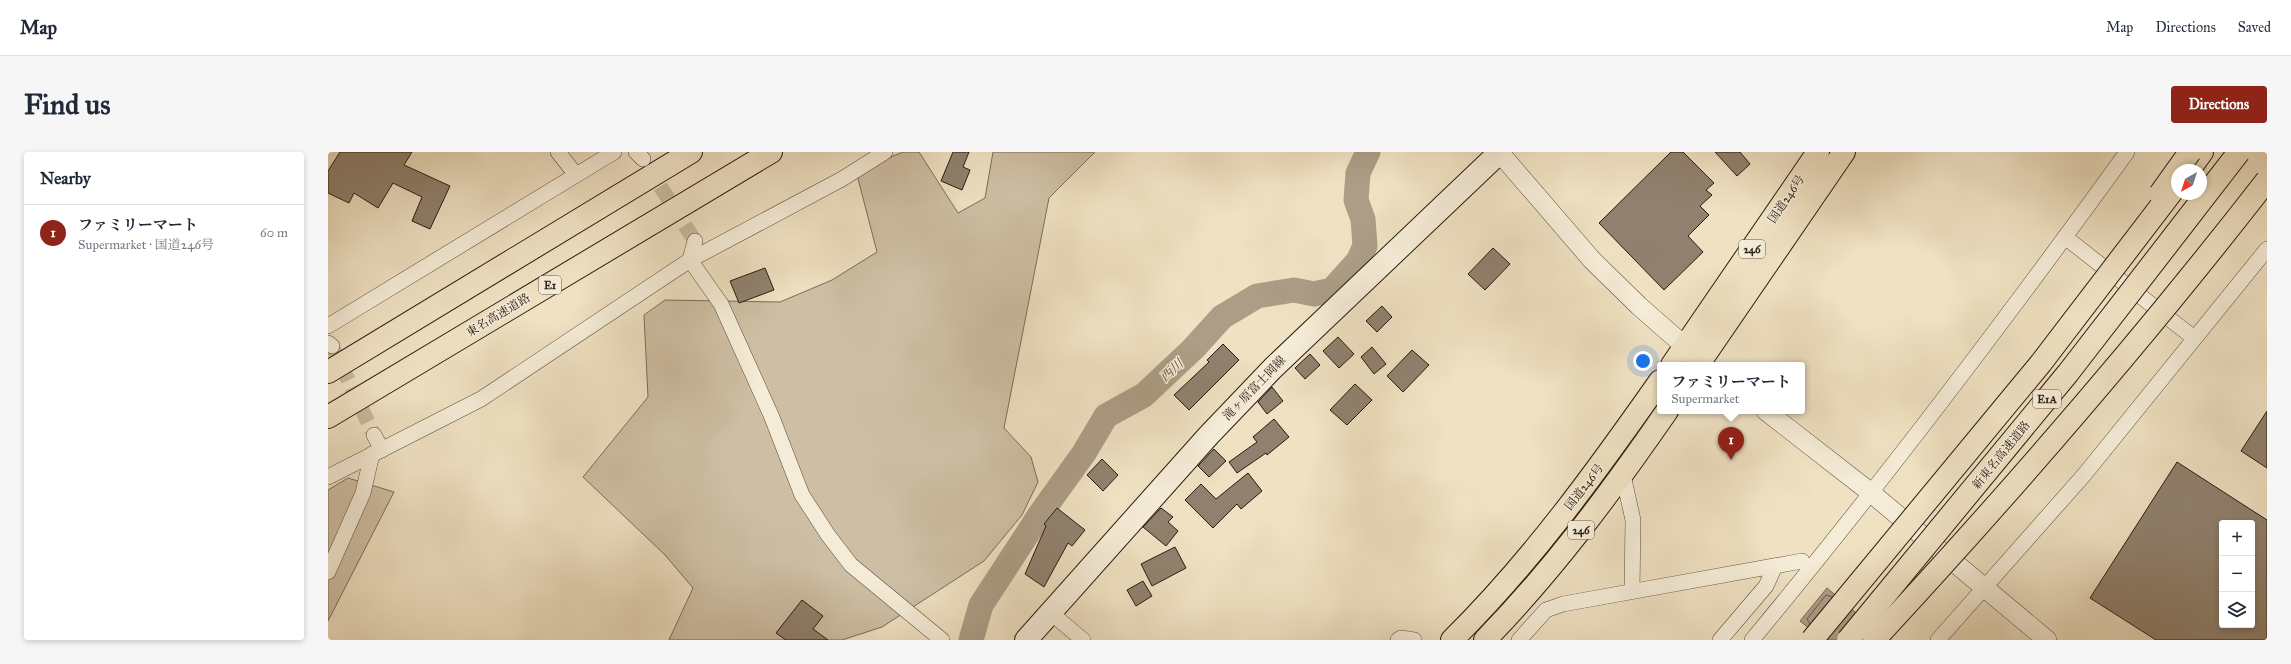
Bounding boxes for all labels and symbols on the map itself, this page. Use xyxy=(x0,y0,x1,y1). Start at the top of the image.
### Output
north arrow xyxy=(2171,164,2207,200)
street label: 国道246号 xyxy=(1765,172,1807,226)
road number: 246 xyxy=(1739,240,1765,258)
road number: E1 xyxy=(539,276,561,294)
street label: 東名高速道路 xyxy=(464,290,532,340)
your location xyxy=(1633,351,1653,371)
street label: 滝ヶ原富士岡線 xyxy=(1220,353,1288,423)
water label: 西川 xyxy=(1157,355,1188,385)
road number: E1A xyxy=(2033,390,2061,408)
street label: 新東名高速道路 xyxy=(1969,418,2033,492)
pin: 1 xyxy=(1718,427,1744,460)
street label: 国道246号 xyxy=(1562,461,1606,513)
road number: 246 xyxy=(1568,521,1594,539)

